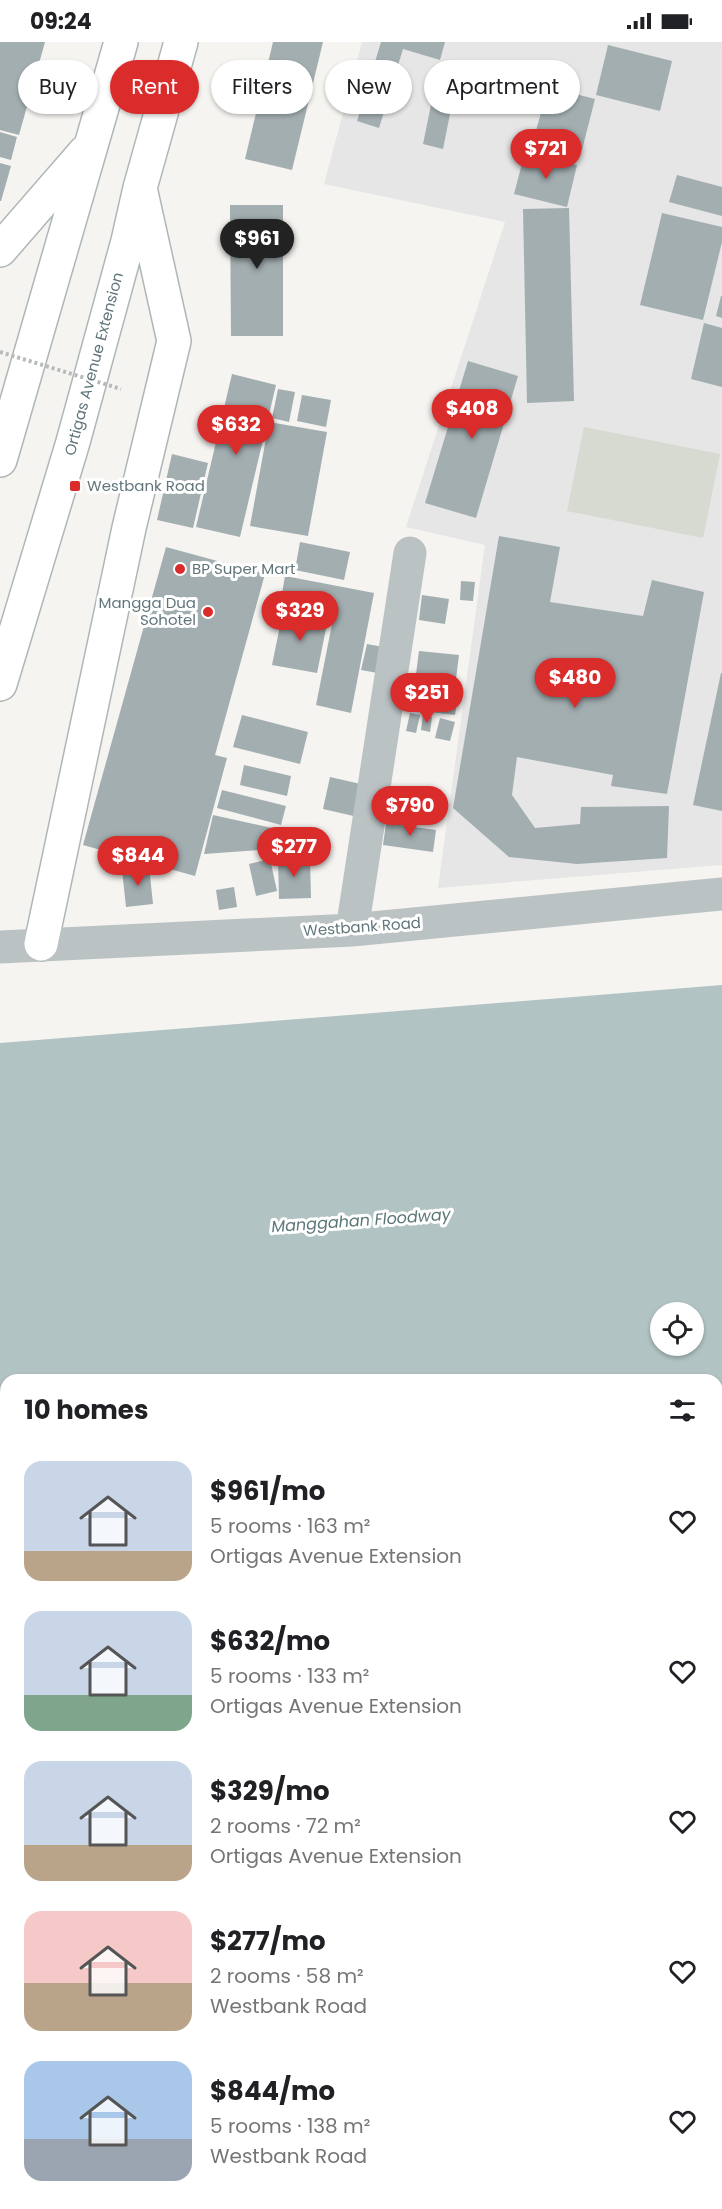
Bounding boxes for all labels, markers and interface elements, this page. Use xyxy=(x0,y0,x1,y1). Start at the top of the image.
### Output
text: 09:24 xyxy=(30,6,92,37)
chip: Buy xyxy=(18,60,98,114)
chip: Rent xyxy=(110,60,199,114)
chip: Filters xyxy=(211,60,313,114)
chip: New xyxy=(325,60,412,114)
chip: Apartment xyxy=(424,60,580,114)
pin: $721 xyxy=(510,129,582,180)
text: $721 xyxy=(525,134,567,162)
pin: $961 xyxy=(221,219,293,270)
text: $961 xyxy=(234,224,280,252)
street label: Ortigas Avenue Extension xyxy=(59,270,128,458)
pin: $408 xyxy=(436,389,508,440)
text: $408 xyxy=(446,394,498,422)
pin: $632 xyxy=(200,405,272,456)
text: $632 xyxy=(211,410,261,438)
place label: Westbank Road xyxy=(87,475,205,496)
marker: Westbank Road xyxy=(68,479,82,493)
place label: BP Super Mart xyxy=(192,558,295,579)
marker: BP Super Mart xyxy=(173,562,187,576)
pin: $329 xyxy=(264,591,336,642)
place label: Mangga Dua Sohotel xyxy=(99,592,196,630)
text: $329 xyxy=(276,596,324,624)
marker: Mangga Dua Sohotel xyxy=(201,605,215,619)
pin: $480 xyxy=(539,658,611,709)
text: $480 xyxy=(549,663,601,691)
pin: $251 xyxy=(391,673,463,724)
text: $251 xyxy=(404,678,450,706)
pin: $790 xyxy=(374,786,446,837)
text: $790 xyxy=(385,791,435,819)
pin: $277 xyxy=(258,827,330,878)
text: $277 xyxy=(271,832,317,860)
pin: $844 xyxy=(102,836,174,887)
text: $844 xyxy=(111,841,165,869)
street label: Westbank Road xyxy=(302,912,421,941)
water label: Manggahan Floodway xyxy=(271,1203,452,1238)
map controls xyxy=(650,1302,704,1356)
button: locate xyxy=(650,1302,704,1356)
text: 10 homes xyxy=(24,1392,148,1428)
icon: filters xyxy=(666,1394,699,1427)
text: $961/mo xyxy=(210,1473,325,1509)
icon: home xyxy=(72,1485,144,1557)
icon: heart xyxy=(666,1505,699,1538)
text: 5 rooms · 163 m² xyxy=(210,1512,370,1540)
text: Ortigas Avenue Extension xyxy=(210,1542,462,1570)
text: $632/mo xyxy=(210,1623,330,1659)
icon: home xyxy=(72,1635,144,1707)
icon: heart xyxy=(666,1655,699,1688)
text: 5 rooms · 133 m² xyxy=(210,1662,369,1690)
text: Ortigas Avenue Extension xyxy=(210,1692,462,1720)
text: $329/mo xyxy=(210,1773,330,1809)
icon: home xyxy=(72,1785,144,1857)
icon: heart xyxy=(666,1805,699,1838)
text: 2 rooms · 72 m² xyxy=(210,1812,361,1840)
text: Ortigas Avenue Extension xyxy=(210,1842,462,1870)
text: $277/mo xyxy=(210,1923,326,1959)
icon: home xyxy=(72,1935,144,2007)
icon: heart xyxy=(666,1955,699,1988)
text: 2 rooms · 58 m² xyxy=(210,1962,364,1990)
text: Westbank Road xyxy=(210,1992,367,2020)
text: $844/mo xyxy=(210,2073,335,2109)
icon: home xyxy=(72,2085,144,2157)
icon: heart xyxy=(666,2105,699,2138)
text: 5 rooms · 138 m² xyxy=(210,2112,370,2140)
text: Westbank Road xyxy=(210,2142,367,2170)

